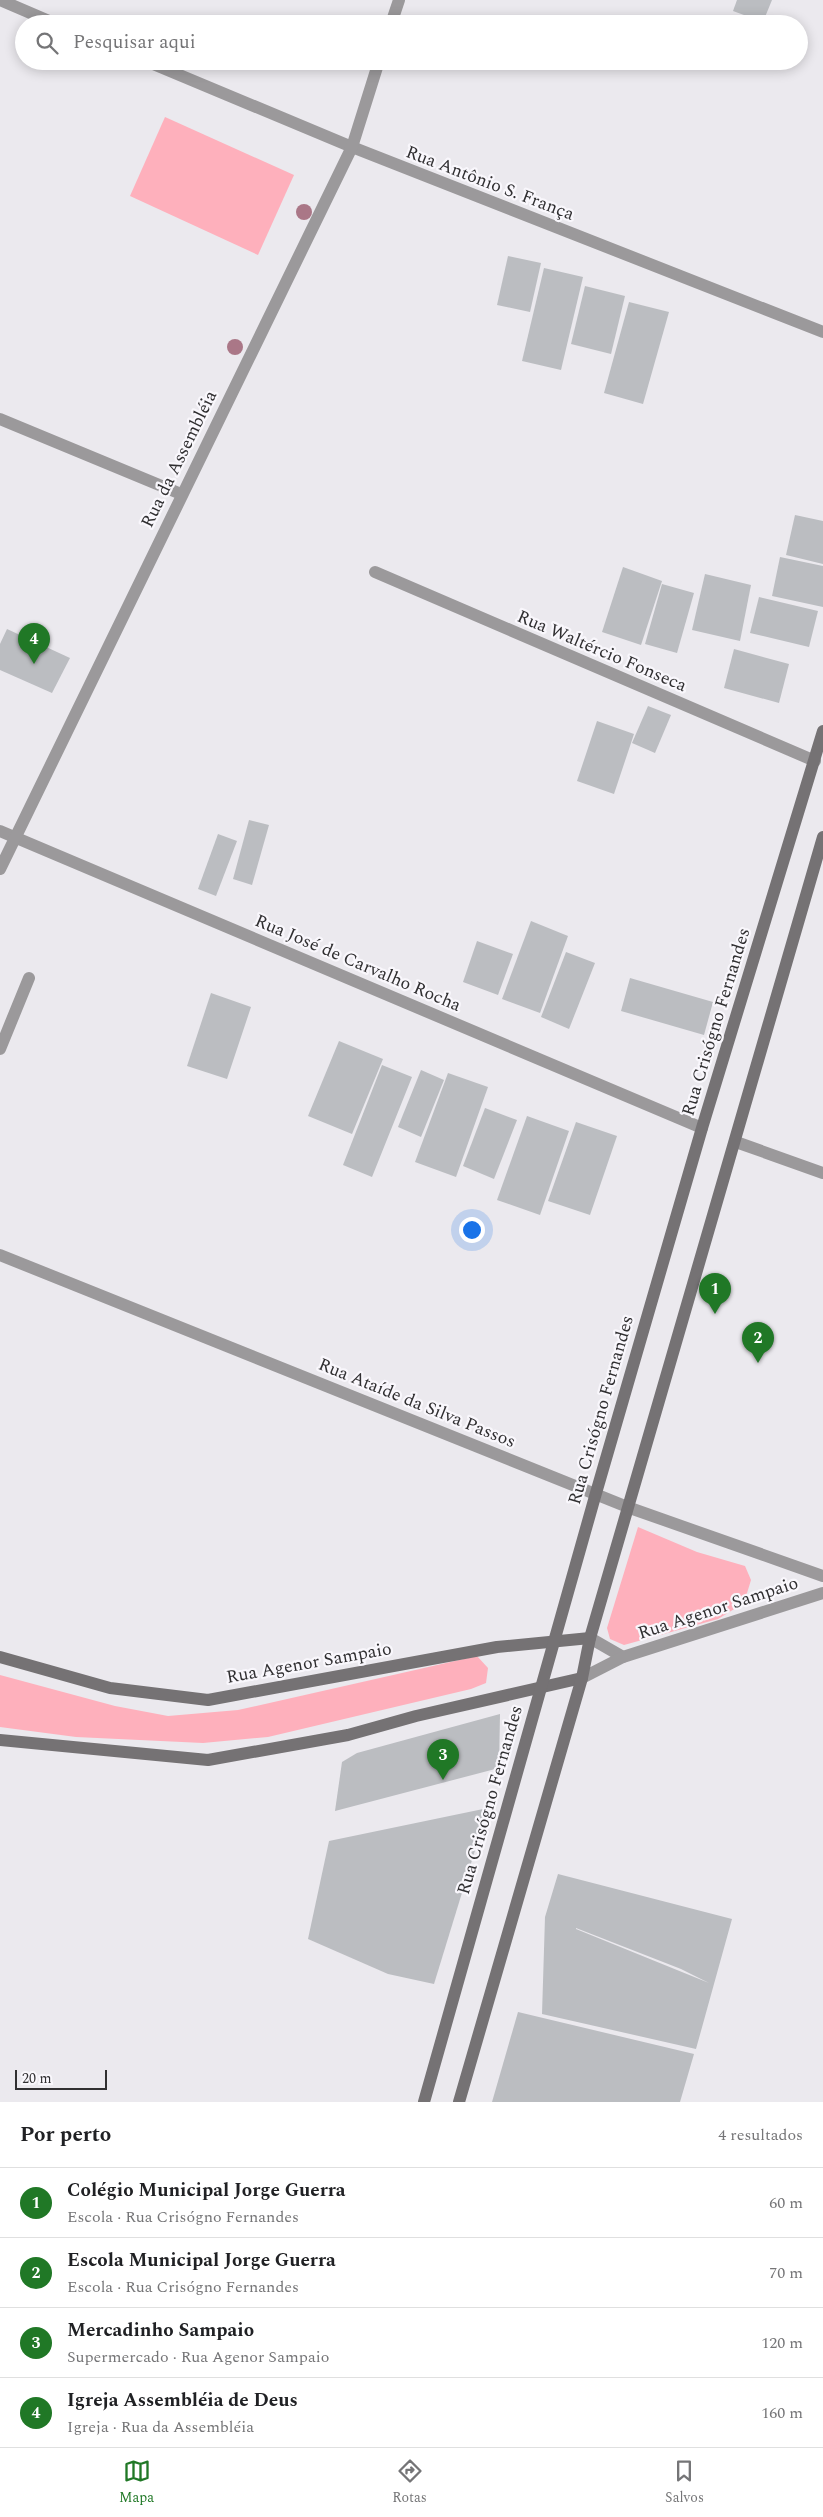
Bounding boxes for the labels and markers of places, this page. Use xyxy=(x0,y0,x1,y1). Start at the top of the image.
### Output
pin: 4 xyxy=(18,623,50,664)
pin: 1 xyxy=(699,1273,731,1314)
pin: 2 xyxy=(742,1322,774,1363)
pin: 3 xyxy=(427,1739,459,1780)

